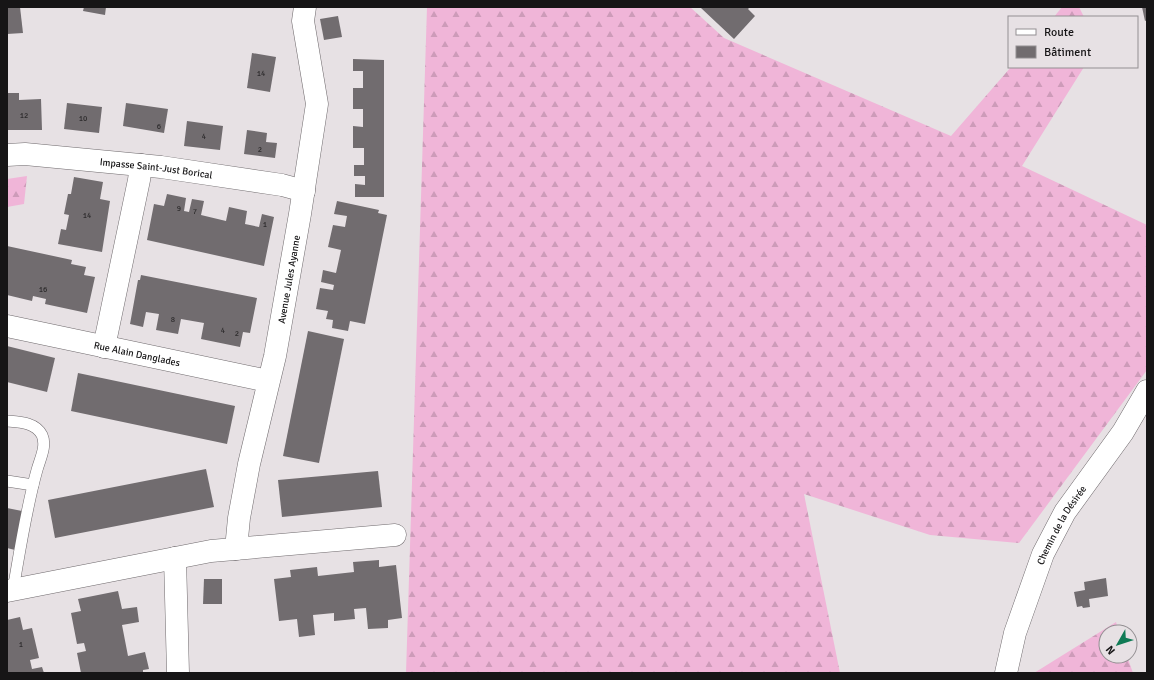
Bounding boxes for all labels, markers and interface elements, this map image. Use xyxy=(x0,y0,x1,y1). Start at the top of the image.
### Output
legend xyxy=(1008,16,1138,68)
text: Route xyxy=(1044,25,1074,40)
text: Bâtiment xyxy=(1044,45,1091,60)
house number: 14 xyxy=(257,68,266,78)
house number: 12 xyxy=(20,110,28,120)
house number: 10 xyxy=(79,113,87,123)
house number: 6 xyxy=(157,121,161,131)
house number: 4 xyxy=(202,131,207,141)
house number: 2 xyxy=(258,144,262,154)
street label: Impasse Saint-Just Borical xyxy=(99,156,213,182)
house number: 9 xyxy=(177,203,181,213)
house number: 7 xyxy=(193,206,197,216)
house number: 14 xyxy=(83,210,92,220)
house number: 1 xyxy=(263,219,267,229)
street label: Avenue Jules Ayanne xyxy=(276,234,303,325)
house number: 16 xyxy=(39,284,47,294)
house number: 8 xyxy=(171,314,175,324)
house number: 4 xyxy=(221,325,226,335)
house number: 2 xyxy=(235,328,239,338)
street label: Rue Alain Danglades xyxy=(93,339,182,369)
street label: Chemin de la Désirée xyxy=(1035,483,1089,566)
north arrow xyxy=(1098,624,1138,664)
house number: 1 xyxy=(19,639,23,649)
text: N xyxy=(1103,643,1118,657)

